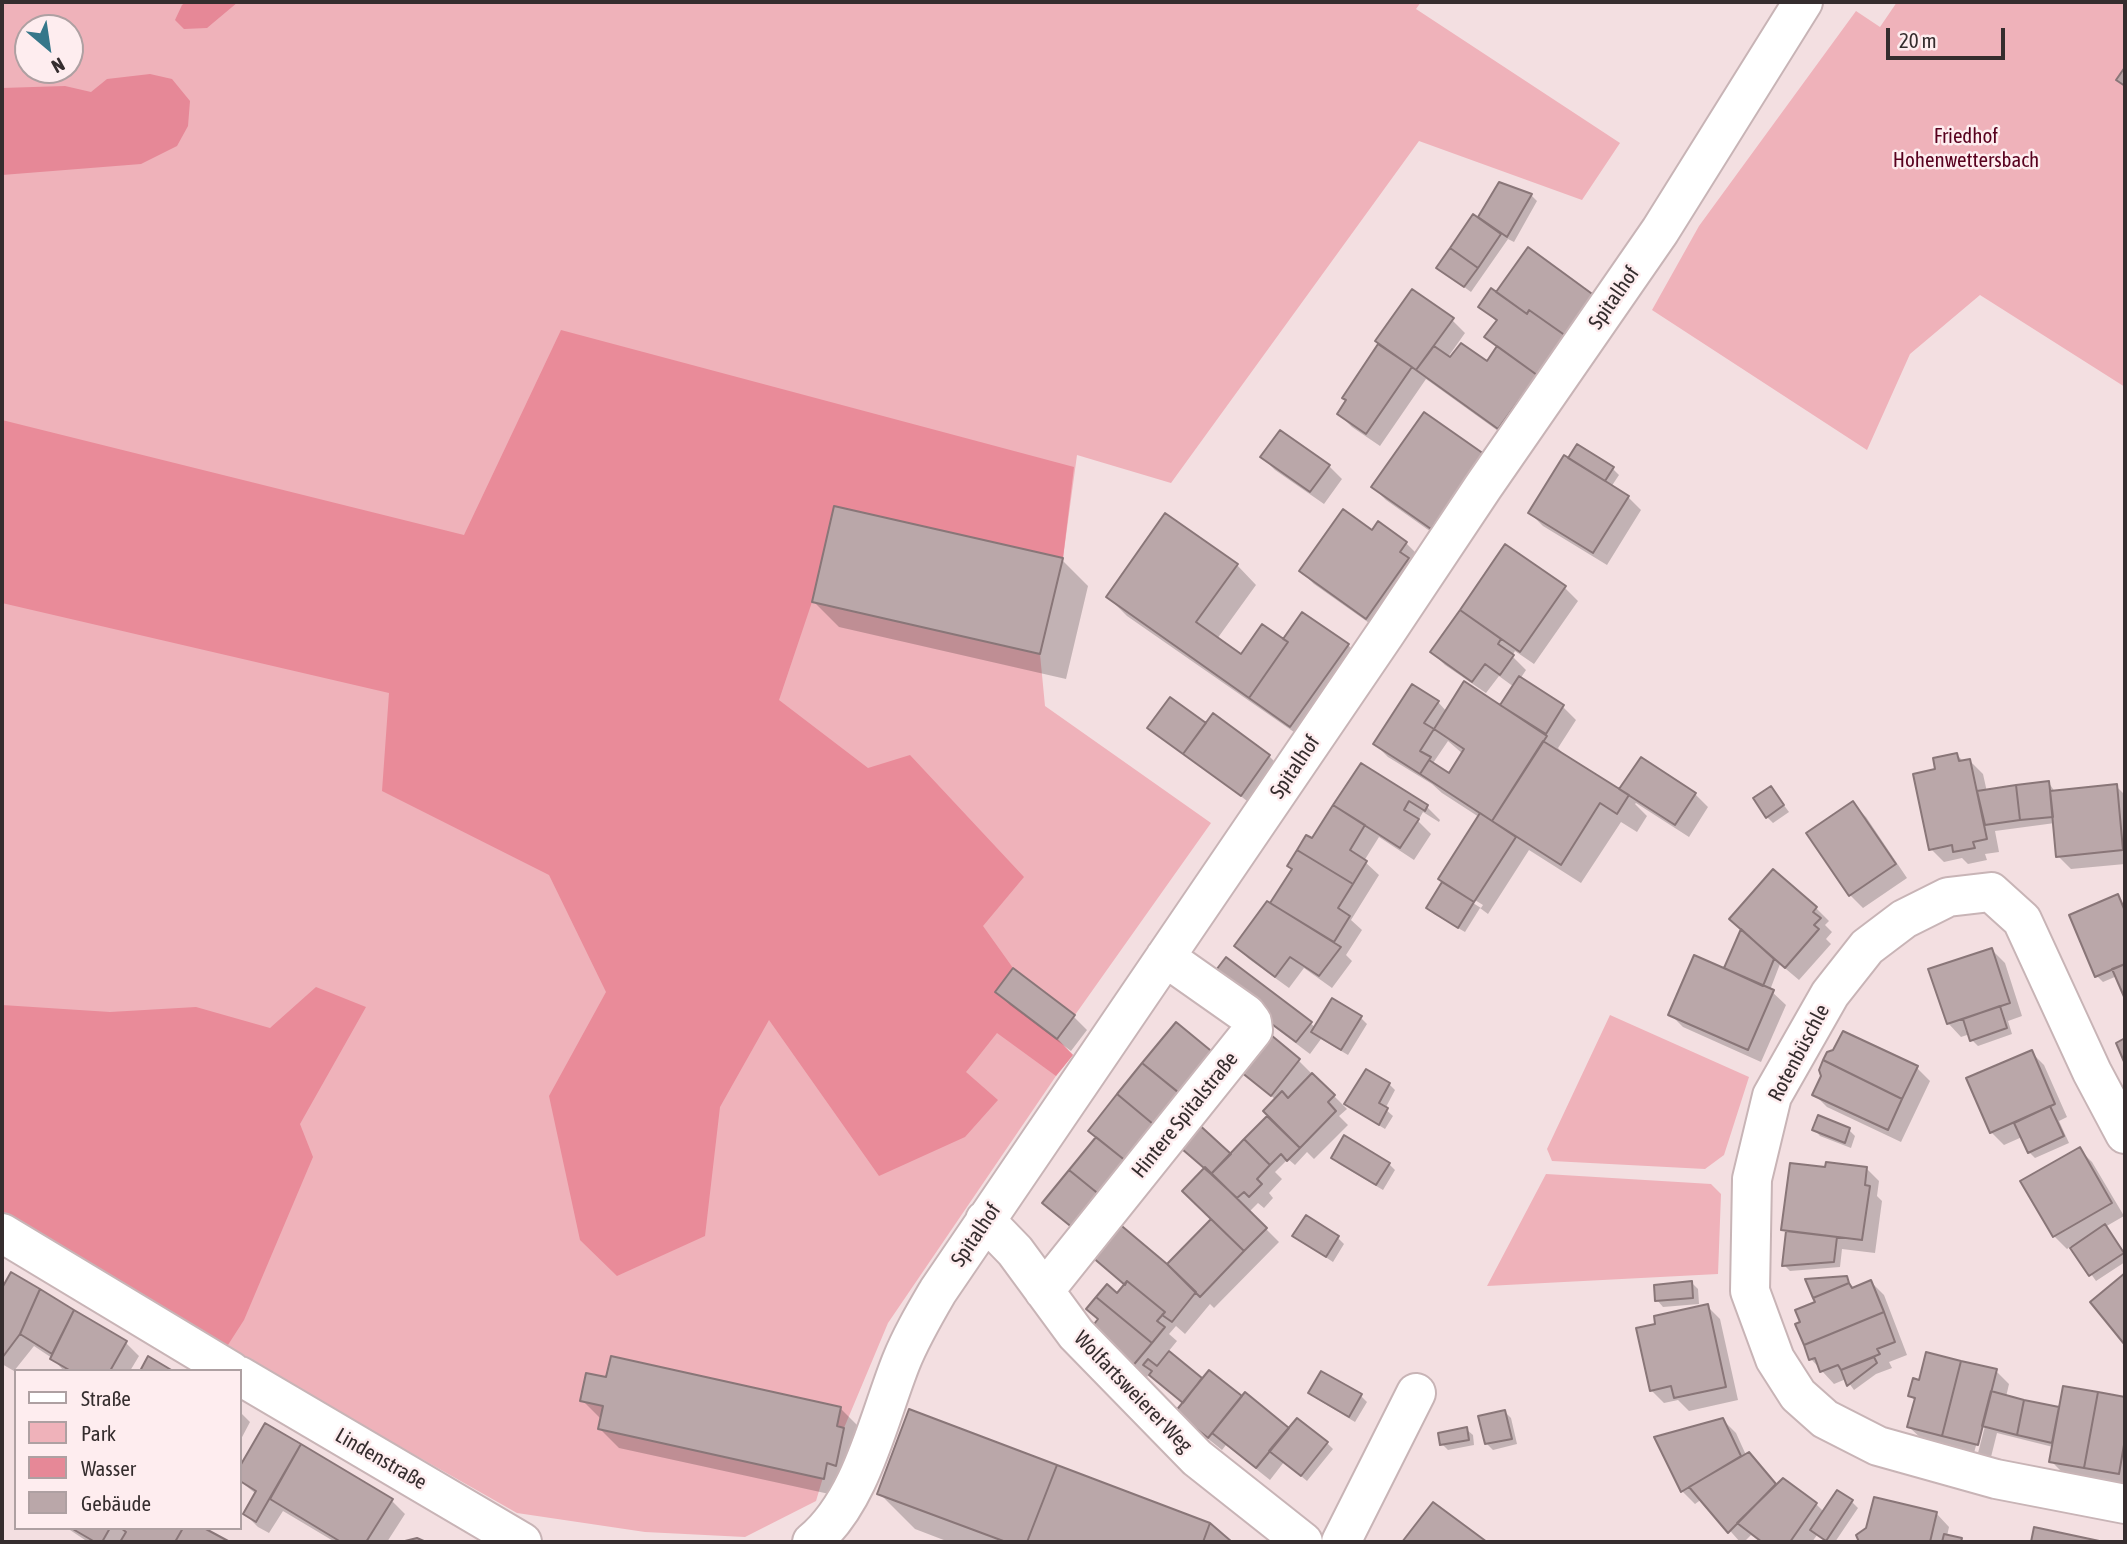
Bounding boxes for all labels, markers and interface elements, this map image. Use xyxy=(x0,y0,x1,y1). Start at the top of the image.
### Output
north arrow xyxy=(14,14,84,84)
scale bar xyxy=(1889,14,2008,58)
text: 20 m xyxy=(1899,28,1937,52)
text: N xyxy=(48,53,68,78)
park label: Friedhof Hohenwettersbach xyxy=(1893,123,2039,173)
street label: Spitalhof xyxy=(1583,262,1645,334)
street label: Spitalhof xyxy=(1265,731,1325,803)
street label: Rotenbüschle xyxy=(1763,1000,1835,1106)
street label: Hintere Spitalstraße xyxy=(1127,1047,1243,1183)
street label: Spitalhof xyxy=(946,1199,1006,1271)
street label: Wolfartsweierer Weg xyxy=(1069,1326,1197,1458)
legend xyxy=(14,1369,242,1530)
text: Straße xyxy=(81,1386,131,1410)
text: Park xyxy=(81,1421,116,1445)
street label: Lindenstraße xyxy=(331,1423,431,1495)
text: Wasser xyxy=(81,1456,136,1480)
text: Gebäude xyxy=(81,1491,151,1515)

